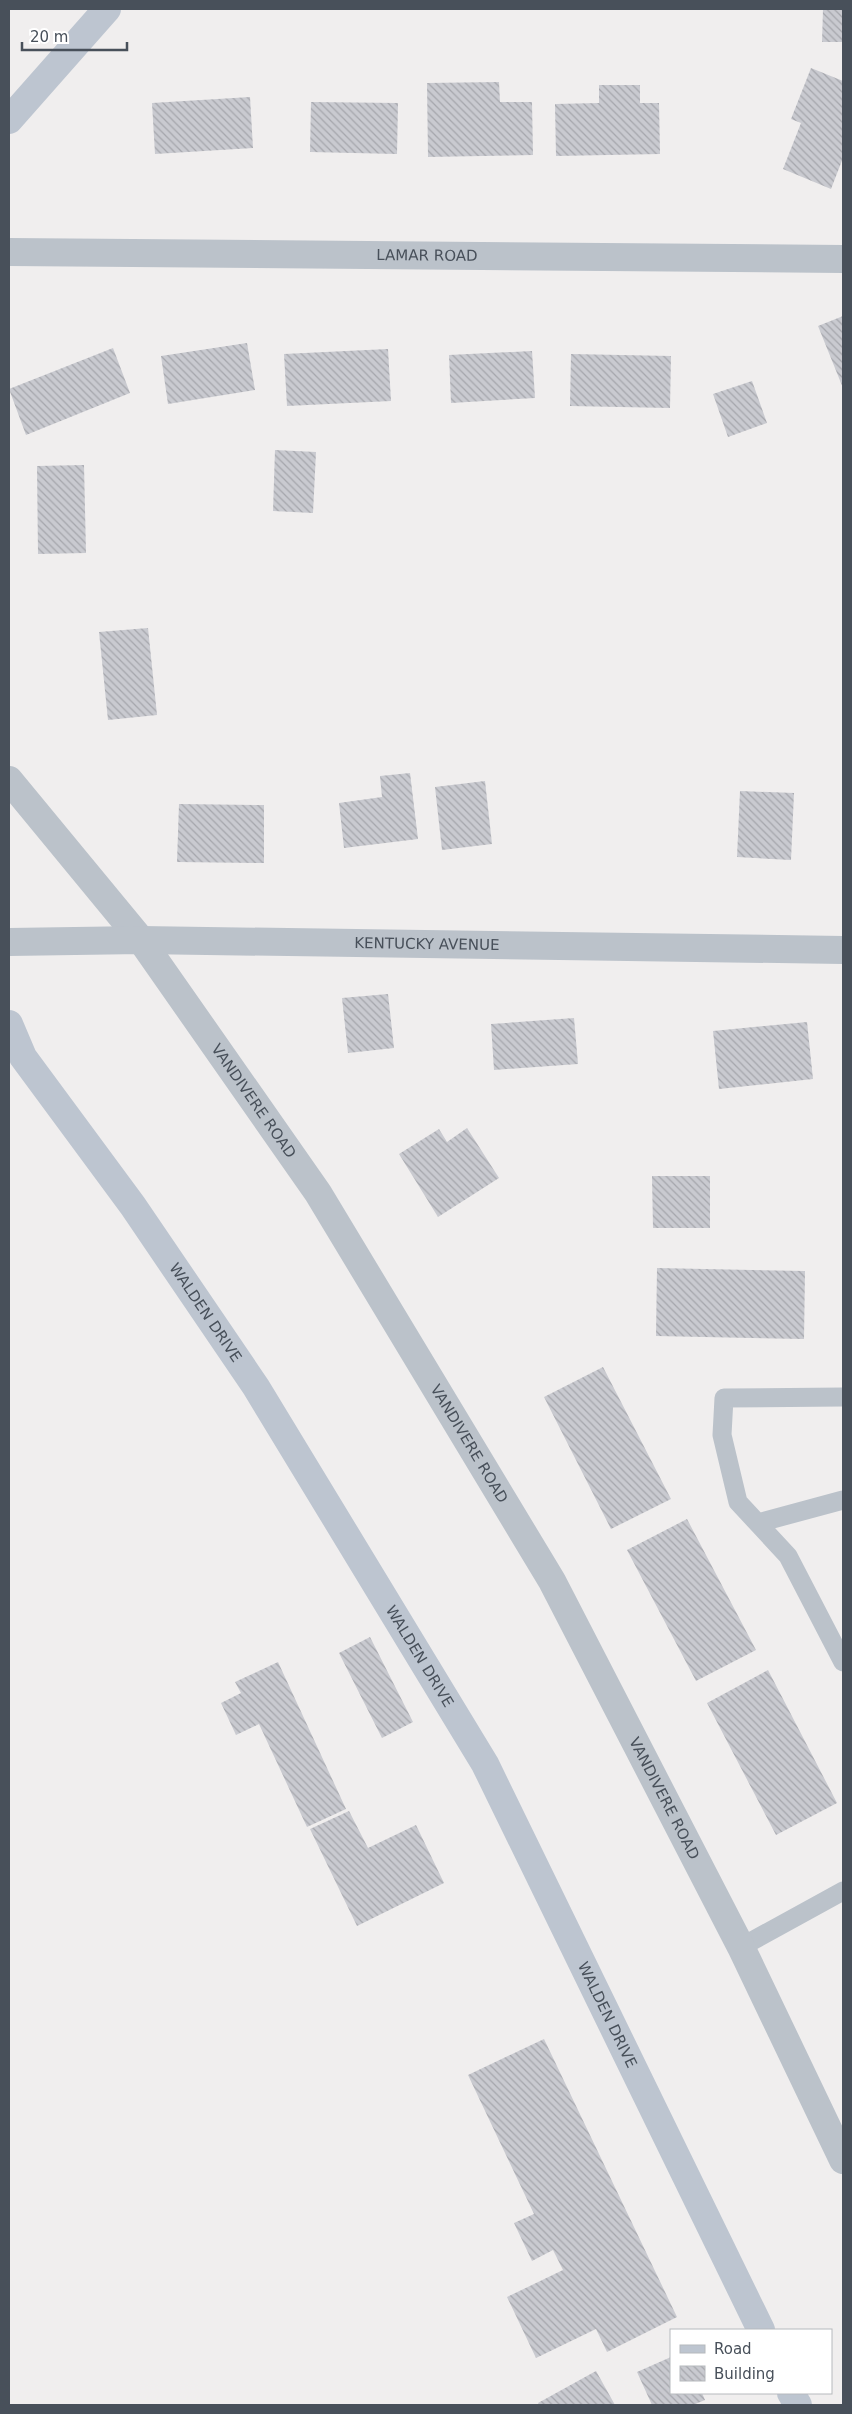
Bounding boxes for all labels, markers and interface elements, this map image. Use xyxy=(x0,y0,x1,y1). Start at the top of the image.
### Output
scale bar xyxy=(22,20,128,52)
text: 20 m xyxy=(30,28,68,46)
street label: LAMAR ROAD xyxy=(376,246,478,265)
street label: KENTUCKY AVENUE xyxy=(354,934,500,954)
street label: VANDIVERE ROAD xyxy=(208,1041,300,1162)
street label: WALDEN DRIVE xyxy=(165,1260,245,1366)
street label: VANDIVERE ROAD xyxy=(427,1381,512,1506)
street label: WALDEN DRIVE xyxy=(382,1602,457,1711)
street label: VANDIVERE ROAD xyxy=(625,1734,703,1863)
street label: WALDEN DRIVE xyxy=(574,1959,641,2071)
legend xyxy=(670,2329,832,2394)
text: Road xyxy=(714,2340,752,2358)
text: Building xyxy=(714,2365,775,2383)

